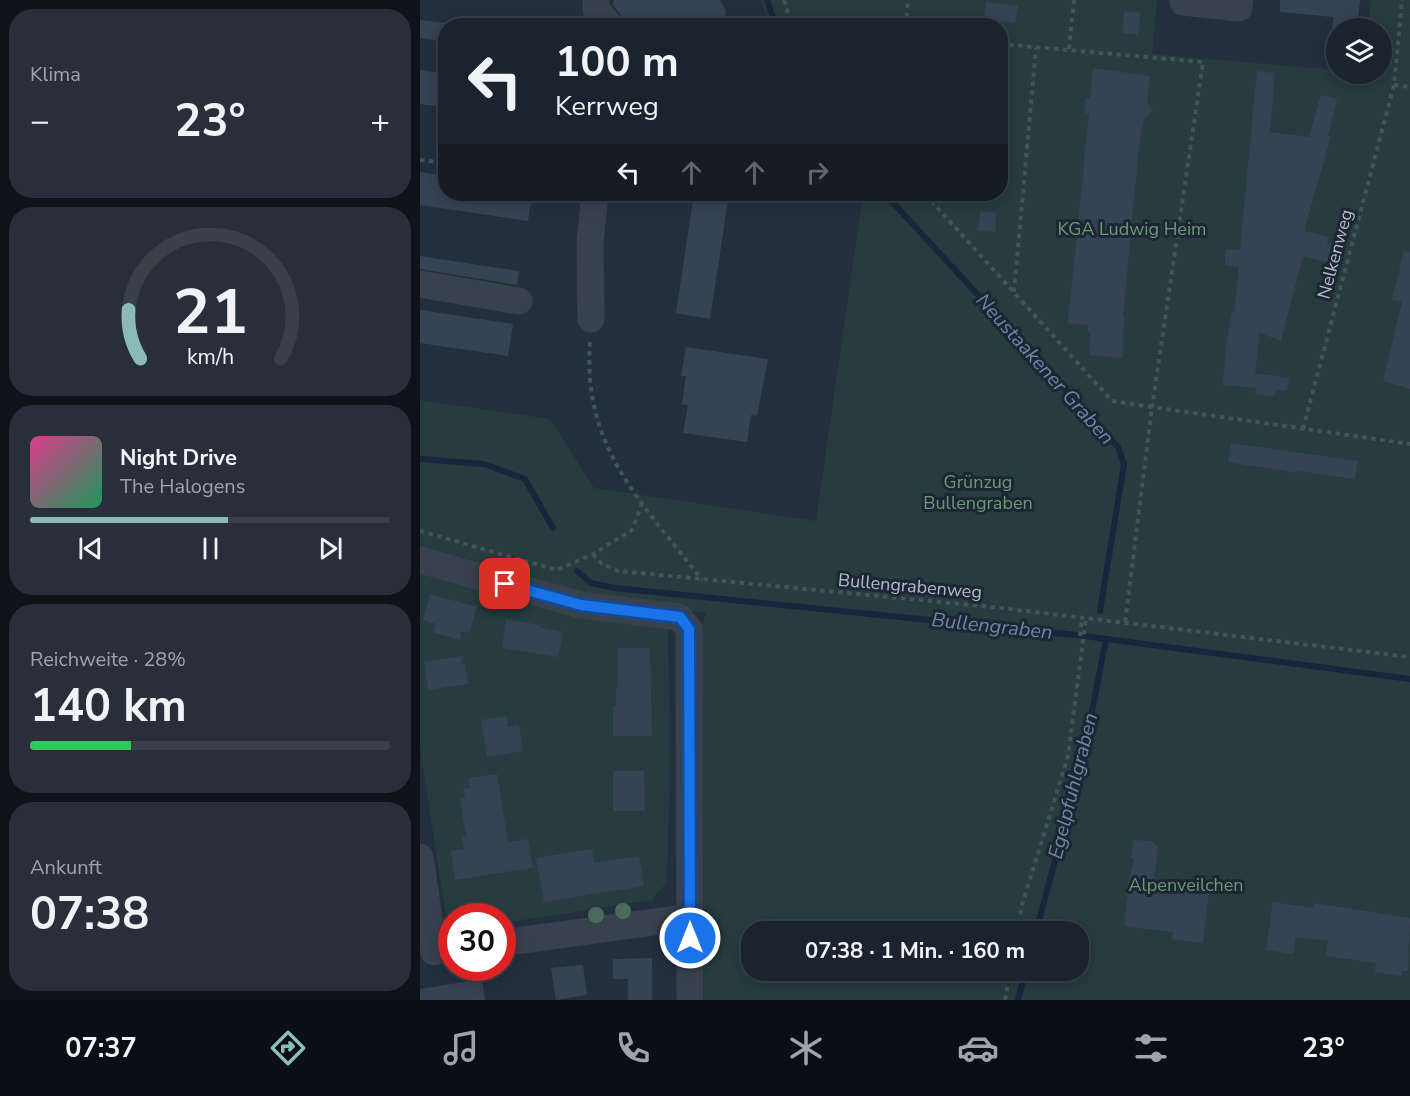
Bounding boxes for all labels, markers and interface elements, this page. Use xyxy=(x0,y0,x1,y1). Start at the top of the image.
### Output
map controls xyxy=(1326,18,1392,84)
button: layers xyxy=(1326,18,1392,84)
text: 100 m xyxy=(555,34,679,91)
icon: left xyxy=(456,42,534,120)
text: Klima xyxy=(30,61,81,88)
text: Kerrweg xyxy=(555,88,659,125)
text: 23° xyxy=(174,91,246,152)
text: − xyxy=(30,99,50,144)
text: + xyxy=(370,99,390,144)
icon: left xyxy=(612,156,645,189)
icon: ahead xyxy=(675,156,708,189)
icon: ahead xyxy=(738,156,771,189)
icon: right xyxy=(801,156,834,189)
street label: Nelkenweg xyxy=(1312,207,1358,301)
park label: KGA Ludwig Heim xyxy=(1057,217,1207,241)
text: 21 xyxy=(173,270,247,355)
water label: Neustaakener Graben xyxy=(970,288,1120,450)
text: km/h xyxy=(186,342,234,372)
text: Night Drive xyxy=(120,443,237,473)
park label: Grünzug Bullengraben xyxy=(923,470,1033,515)
text: The Halogens xyxy=(120,473,245,500)
icon: previous xyxy=(74,532,107,565)
icon: pause xyxy=(194,532,227,565)
icon: next xyxy=(314,532,347,565)
pin xyxy=(479,558,530,609)
icon: arrive xyxy=(488,567,521,600)
street label: Bullengrabenweg xyxy=(837,568,983,604)
water label: Bullengraben xyxy=(930,606,1054,646)
text: Reichweite · 28% xyxy=(30,646,186,673)
text: 140 km xyxy=(30,676,187,737)
water label: Egelpfuhlgraben xyxy=(1042,710,1104,862)
text: Ankunft xyxy=(30,854,102,881)
park label: Alpenveilchen xyxy=(1128,873,1244,897)
text: 07:38 xyxy=(30,884,149,945)
speed limit sign: 30 xyxy=(438,903,516,981)
position arrow xyxy=(658,906,722,970)
text: 07:38 · 1 Min. · 160 m xyxy=(805,936,1025,966)
icon: directions xyxy=(267,1027,309,1069)
icon: music xyxy=(440,1027,482,1069)
icon: phone xyxy=(612,1027,654,1069)
icon: climate xyxy=(785,1027,827,1069)
icon: car xyxy=(957,1027,999,1069)
icon: filters xyxy=(1130,1027,1172,1069)
text: 07:37 xyxy=(65,1030,137,1067)
text: 23° xyxy=(1302,1030,1345,1067)

